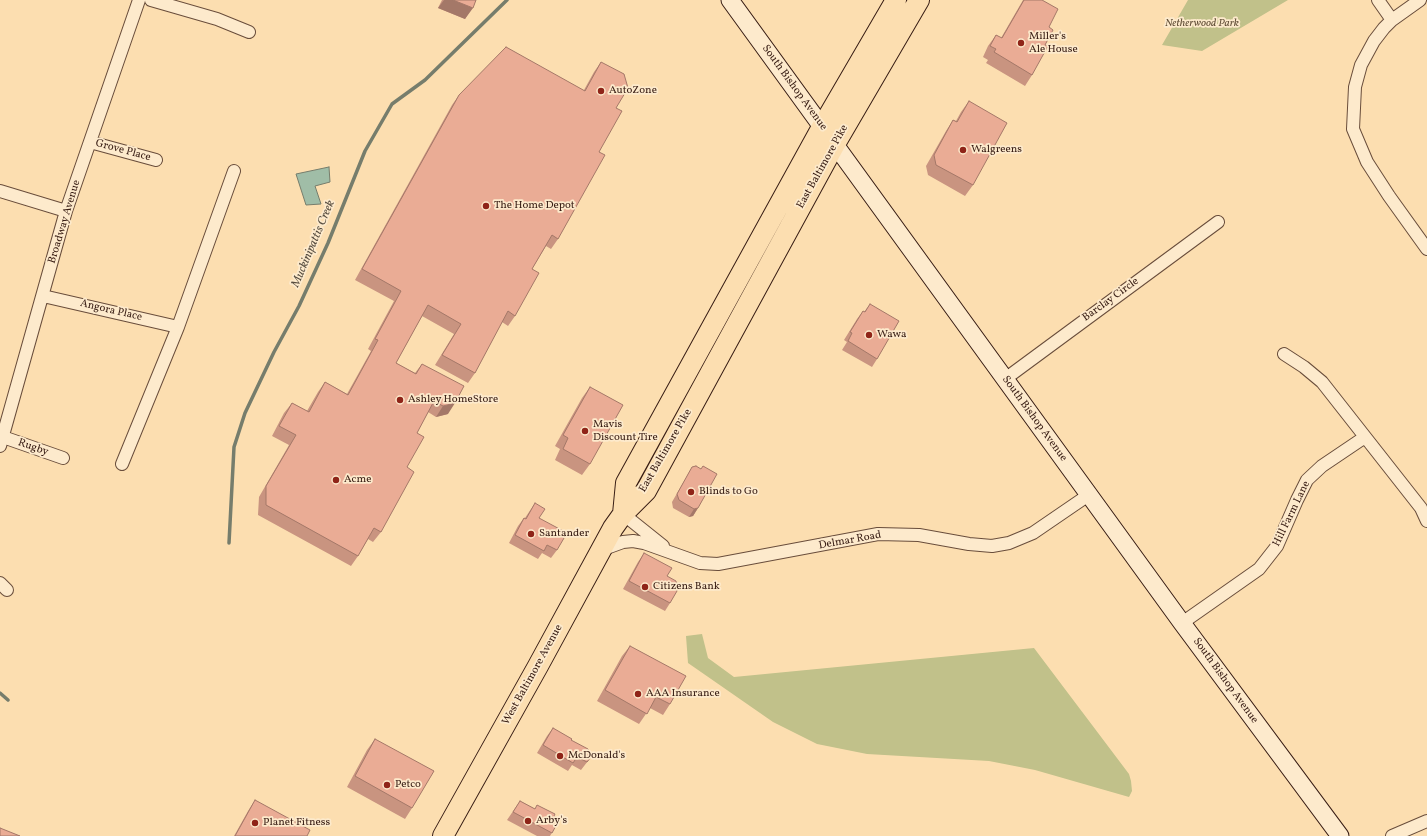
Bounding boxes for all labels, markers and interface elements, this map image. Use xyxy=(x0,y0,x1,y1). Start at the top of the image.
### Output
park label: Netherwood Park xyxy=(1165,17,1239,31)
place label: Miller's Ale House xyxy=(1029,30,1078,56)
marker: Miller's Ale House xyxy=(1016,38,1026,48)
street label: South Bishop Avenue xyxy=(759,43,829,133)
place label: AutoZone xyxy=(609,84,657,98)
marker: AutoZone xyxy=(596,86,606,96)
street label: East Baltimore Pike xyxy=(794,123,852,211)
street label: Grove Place xyxy=(94,137,152,165)
place label: Walgreens xyxy=(971,143,1022,157)
marker: Walgreens xyxy=(958,145,968,155)
street label: Broadway Avenue xyxy=(46,179,84,265)
water label: Muckinipattis Creek xyxy=(289,198,339,290)
place label: The Home Depot xyxy=(494,199,575,213)
marker: The Home Depot xyxy=(481,201,491,211)
street label: Barclay Circle xyxy=(1080,275,1142,325)
street label: Angora Place xyxy=(79,297,143,325)
place label: Wawa xyxy=(877,328,906,342)
marker: Wawa xyxy=(864,330,874,340)
street label: South Bishop Avenue xyxy=(999,374,1069,464)
place label: Ashley HomeStore xyxy=(408,393,498,407)
marker: Ashley HomeStore xyxy=(395,395,405,405)
street label: East Baltimore Pike xyxy=(637,407,695,495)
place label: Mavis Discount Tire xyxy=(593,418,658,444)
marker: Mavis Discount Tire xyxy=(580,426,590,436)
street label: Rugby xyxy=(16,437,50,459)
place label: Acme xyxy=(344,473,371,487)
marker: Acme xyxy=(331,475,341,485)
street label: Hill Farm Lane xyxy=(1270,479,1314,549)
place label: Blinds to Go xyxy=(699,485,758,499)
marker: Blinds to Go xyxy=(686,487,696,497)
place label: Santander xyxy=(539,527,589,541)
marker: Santander xyxy=(526,529,536,539)
street label: Delmar Road xyxy=(818,529,882,553)
place label: Citizens Bank xyxy=(653,580,720,594)
marker: Citizens Bank xyxy=(640,582,650,592)
street label: West Baltimore Avenue xyxy=(500,623,566,727)
street label: South Bishop Avenue xyxy=(1190,636,1260,726)
place label: AAA Insurance xyxy=(646,687,720,701)
marker: AAA Insurance xyxy=(633,689,643,699)
place label: McDonald's xyxy=(568,749,625,763)
marker: McDonald's xyxy=(555,751,565,761)
place label: Petco xyxy=(395,778,421,792)
marker: Petco xyxy=(382,780,392,790)
place label: Arby's xyxy=(536,814,567,828)
place label: Planet Fitness xyxy=(263,816,330,830)
marker: Arby's xyxy=(523,816,533,826)
marker: Planet Fitness xyxy=(250,818,260,828)

